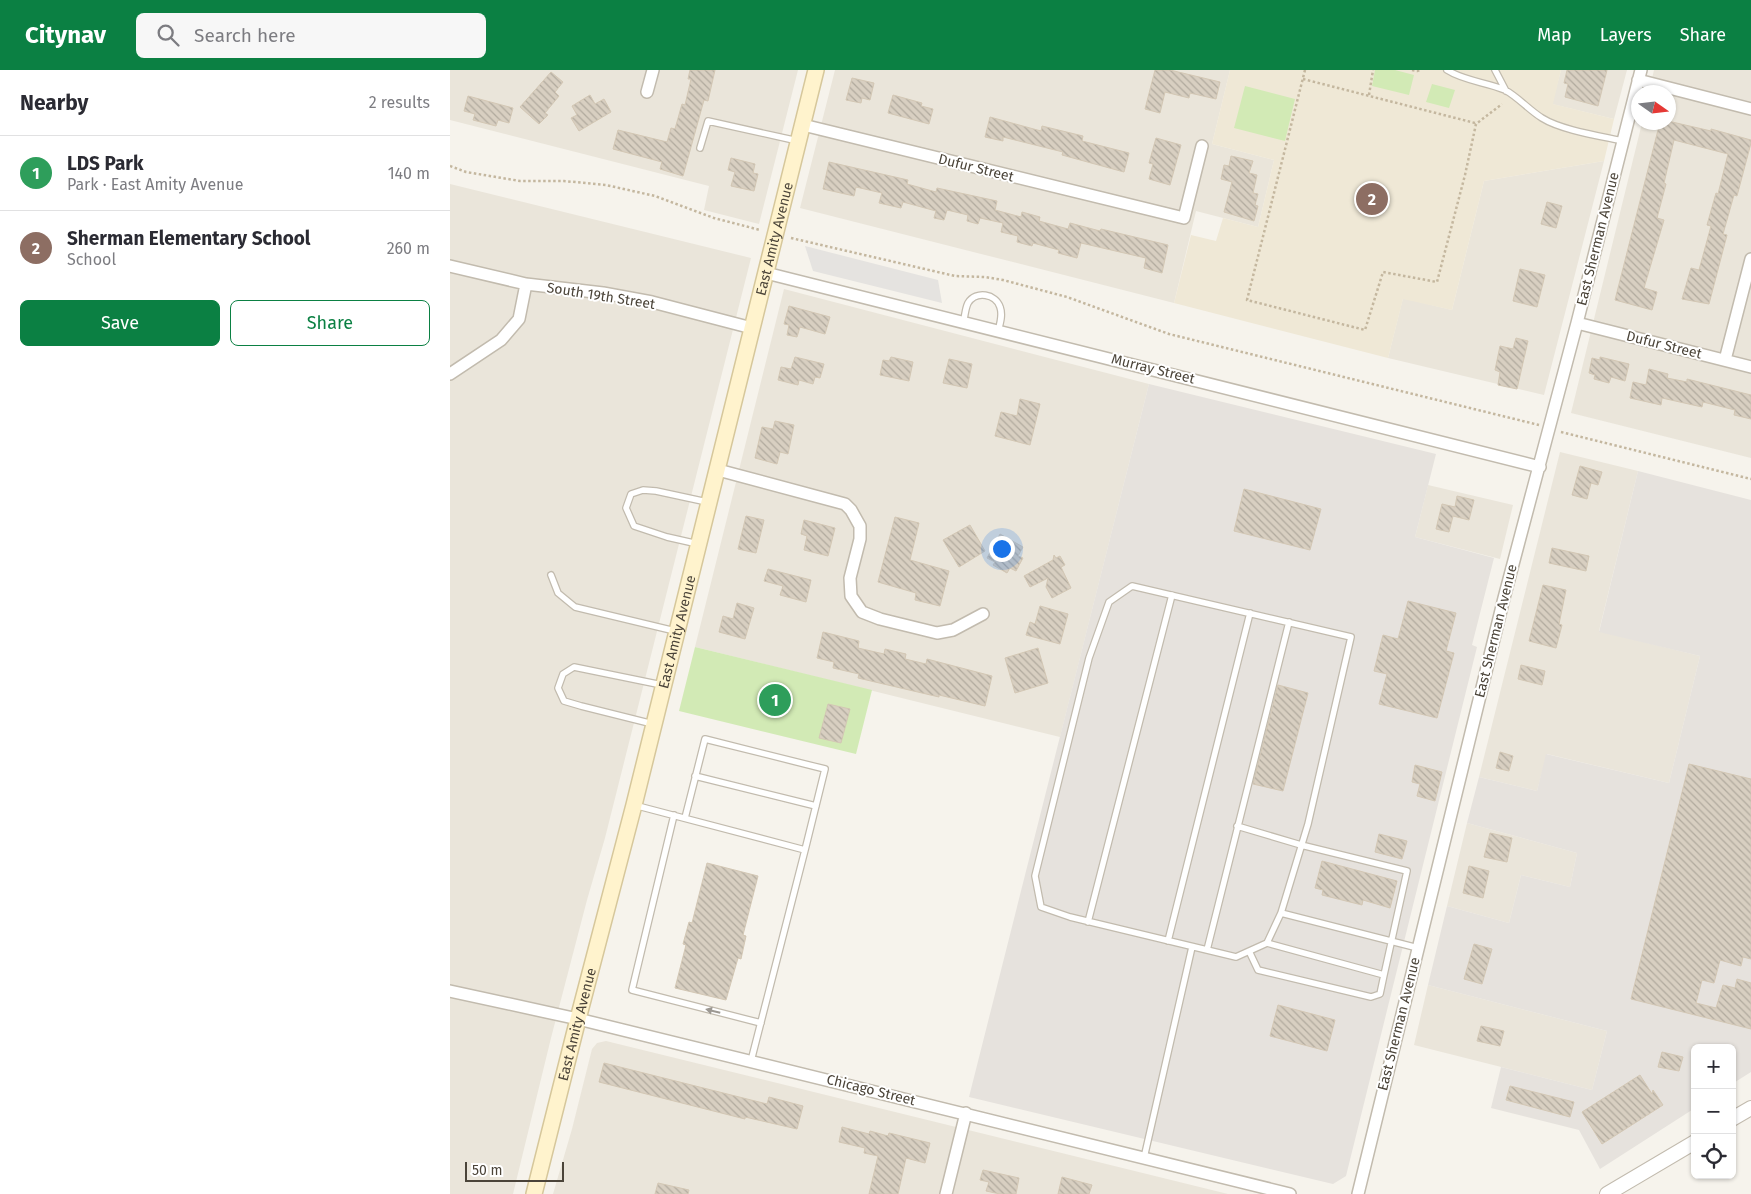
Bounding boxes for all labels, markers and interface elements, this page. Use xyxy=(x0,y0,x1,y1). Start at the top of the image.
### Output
search box xyxy=(136,13,486,58)
text: Citynav xyxy=(25,21,106,49)
icon: search xyxy=(154,21,182,49)
text: Search here xyxy=(194,24,296,47)
text: Map xyxy=(1537,24,1572,46)
text: Layers xyxy=(1600,24,1652,46)
text: Share xyxy=(1680,24,1726,46)
north arrow xyxy=(1631,85,1676,130)
text: Nearby xyxy=(20,90,88,116)
text: 2 results xyxy=(369,93,430,112)
street label: Dufur Street xyxy=(937,150,1016,186)
text: LDS Park xyxy=(67,152,143,175)
text: 1 xyxy=(32,164,40,183)
text: 140 m xyxy=(388,164,430,183)
street label: East Sherman Avenue xyxy=(1573,170,1623,308)
text: Park · East Amity Avenue xyxy=(67,175,244,194)
street label: East Amity Avenue xyxy=(752,180,796,297)
pin: 2 xyxy=(1356,180,1388,218)
text: Sherman Elementary School xyxy=(67,227,311,250)
text: 2 xyxy=(32,239,40,258)
text: 260 m xyxy=(387,239,430,258)
text: School xyxy=(67,250,116,269)
street label: South 19th Street xyxy=(546,279,657,313)
button: Save xyxy=(20,300,220,346)
button: Share xyxy=(230,300,430,346)
street label: Dufur Street xyxy=(1625,327,1704,363)
street label: Murray Street xyxy=(1110,350,1197,388)
your location xyxy=(989,536,1015,562)
street label: East Sherman Avenue xyxy=(1471,562,1521,700)
street label: East Amity Avenue xyxy=(655,573,699,690)
pin: 1 xyxy=(759,681,791,719)
street label: East Sherman Avenue xyxy=(1374,955,1424,1093)
street label: East Amity Avenue xyxy=(554,966,600,1083)
one-way arrow xyxy=(706,1007,721,1015)
map controls xyxy=(1691,1044,1736,1179)
button: + xyxy=(1691,1044,1736,1089)
street label: Chicago Street xyxy=(825,1071,918,1109)
button: − xyxy=(1691,1089,1736,1134)
button: locate xyxy=(1691,1134,1736,1179)
scale bar xyxy=(465,1159,564,1182)
text: 50 m xyxy=(472,1162,503,1179)

